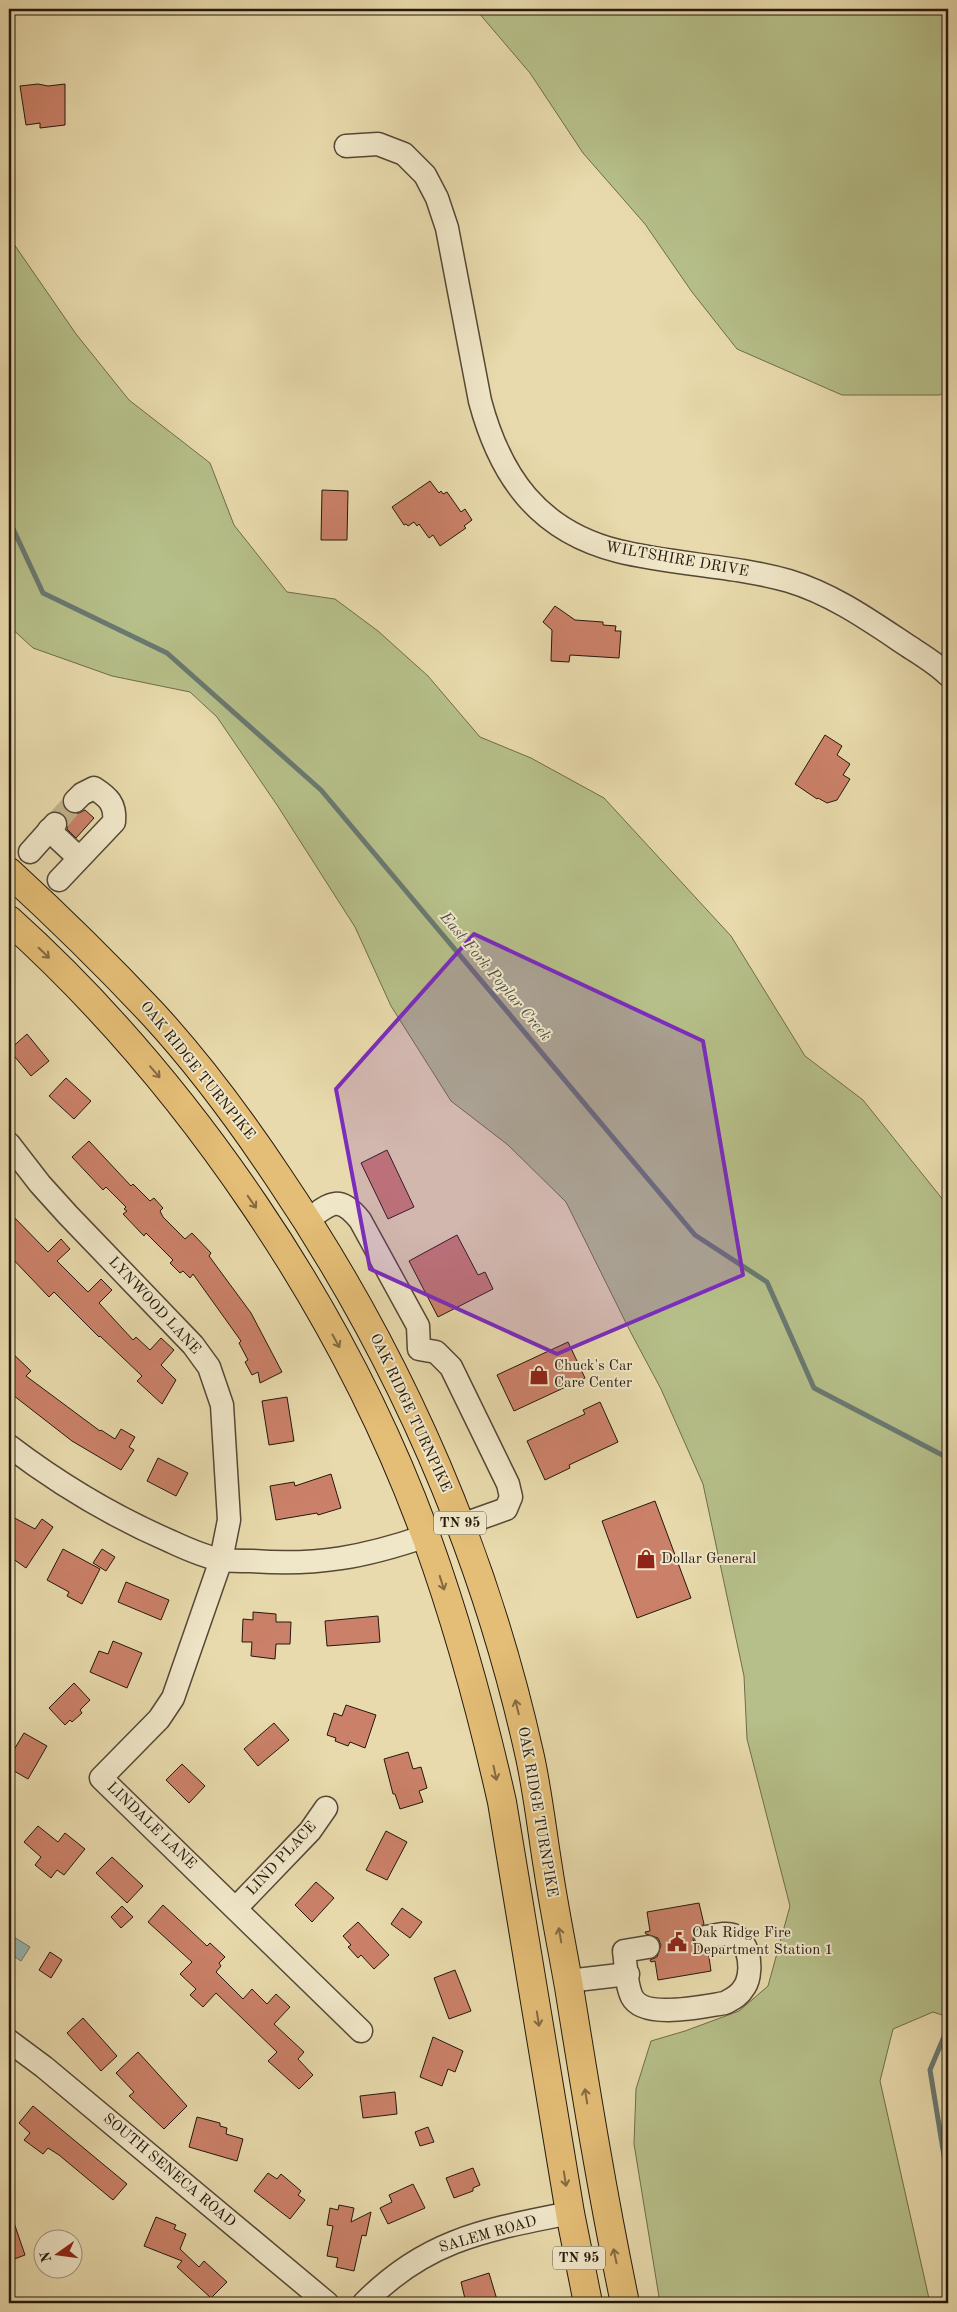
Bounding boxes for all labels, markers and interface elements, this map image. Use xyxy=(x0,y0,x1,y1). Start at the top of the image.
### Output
street label: WILTSHIRE DRIVE xyxy=(604,540,750,580)
water label: East Fork Poplar Creek xyxy=(436,909,554,1045)
one-way arrow xyxy=(38,947,51,959)
street label: OAK RIDGE TURNPIKE xyxy=(137,999,257,1143)
one-way arrow xyxy=(149,1066,160,1079)
one-way arrow xyxy=(247,1195,257,1209)
street label: LYNWOOD LANE xyxy=(105,1254,203,1358)
street label: OAK RIDGE TURNPIKE xyxy=(367,1332,453,1494)
one-way arrow xyxy=(332,1333,342,1348)
place label: Chuck's Car Care Center xyxy=(554,1359,632,1391)
shop icon: Chuck's Car Care Center xyxy=(528,1364,550,1386)
road number: TN 95 xyxy=(434,1512,486,1535)
shop icon: Dollar General xyxy=(635,1548,657,1570)
place label: Dollar General xyxy=(661,1552,756,1567)
one-way arrow xyxy=(438,1574,447,1590)
one-way arrow xyxy=(512,1699,522,1715)
street label: OAK RIDGE TURNPIKE xyxy=(515,1726,559,1898)
one-way arrow xyxy=(491,1764,500,1780)
street label: LINDALE LANE xyxy=(103,1780,199,1872)
street label: LIND PLACE xyxy=(244,1819,320,1899)
place label: Oak Ridge Fire Department Station 1 xyxy=(692,1926,833,1958)
one-way arrow xyxy=(554,1928,564,1944)
public building icon: Oak Ridge Fire Department Station 1 xyxy=(666,1931,688,1953)
one-way arrow xyxy=(533,2011,543,2027)
one-way arrow xyxy=(581,2088,591,2104)
street label: SOUTH SENECA ROAD xyxy=(100,2111,238,2231)
one-way arrow xyxy=(560,2171,570,2187)
street label: SALEM ROAD xyxy=(437,2214,539,2256)
north arrow xyxy=(32,2230,82,2280)
road number: TN 95 xyxy=(553,2246,605,2270)
one-way arrow xyxy=(610,2248,619,2264)
text: N xyxy=(38,2250,54,2264)

